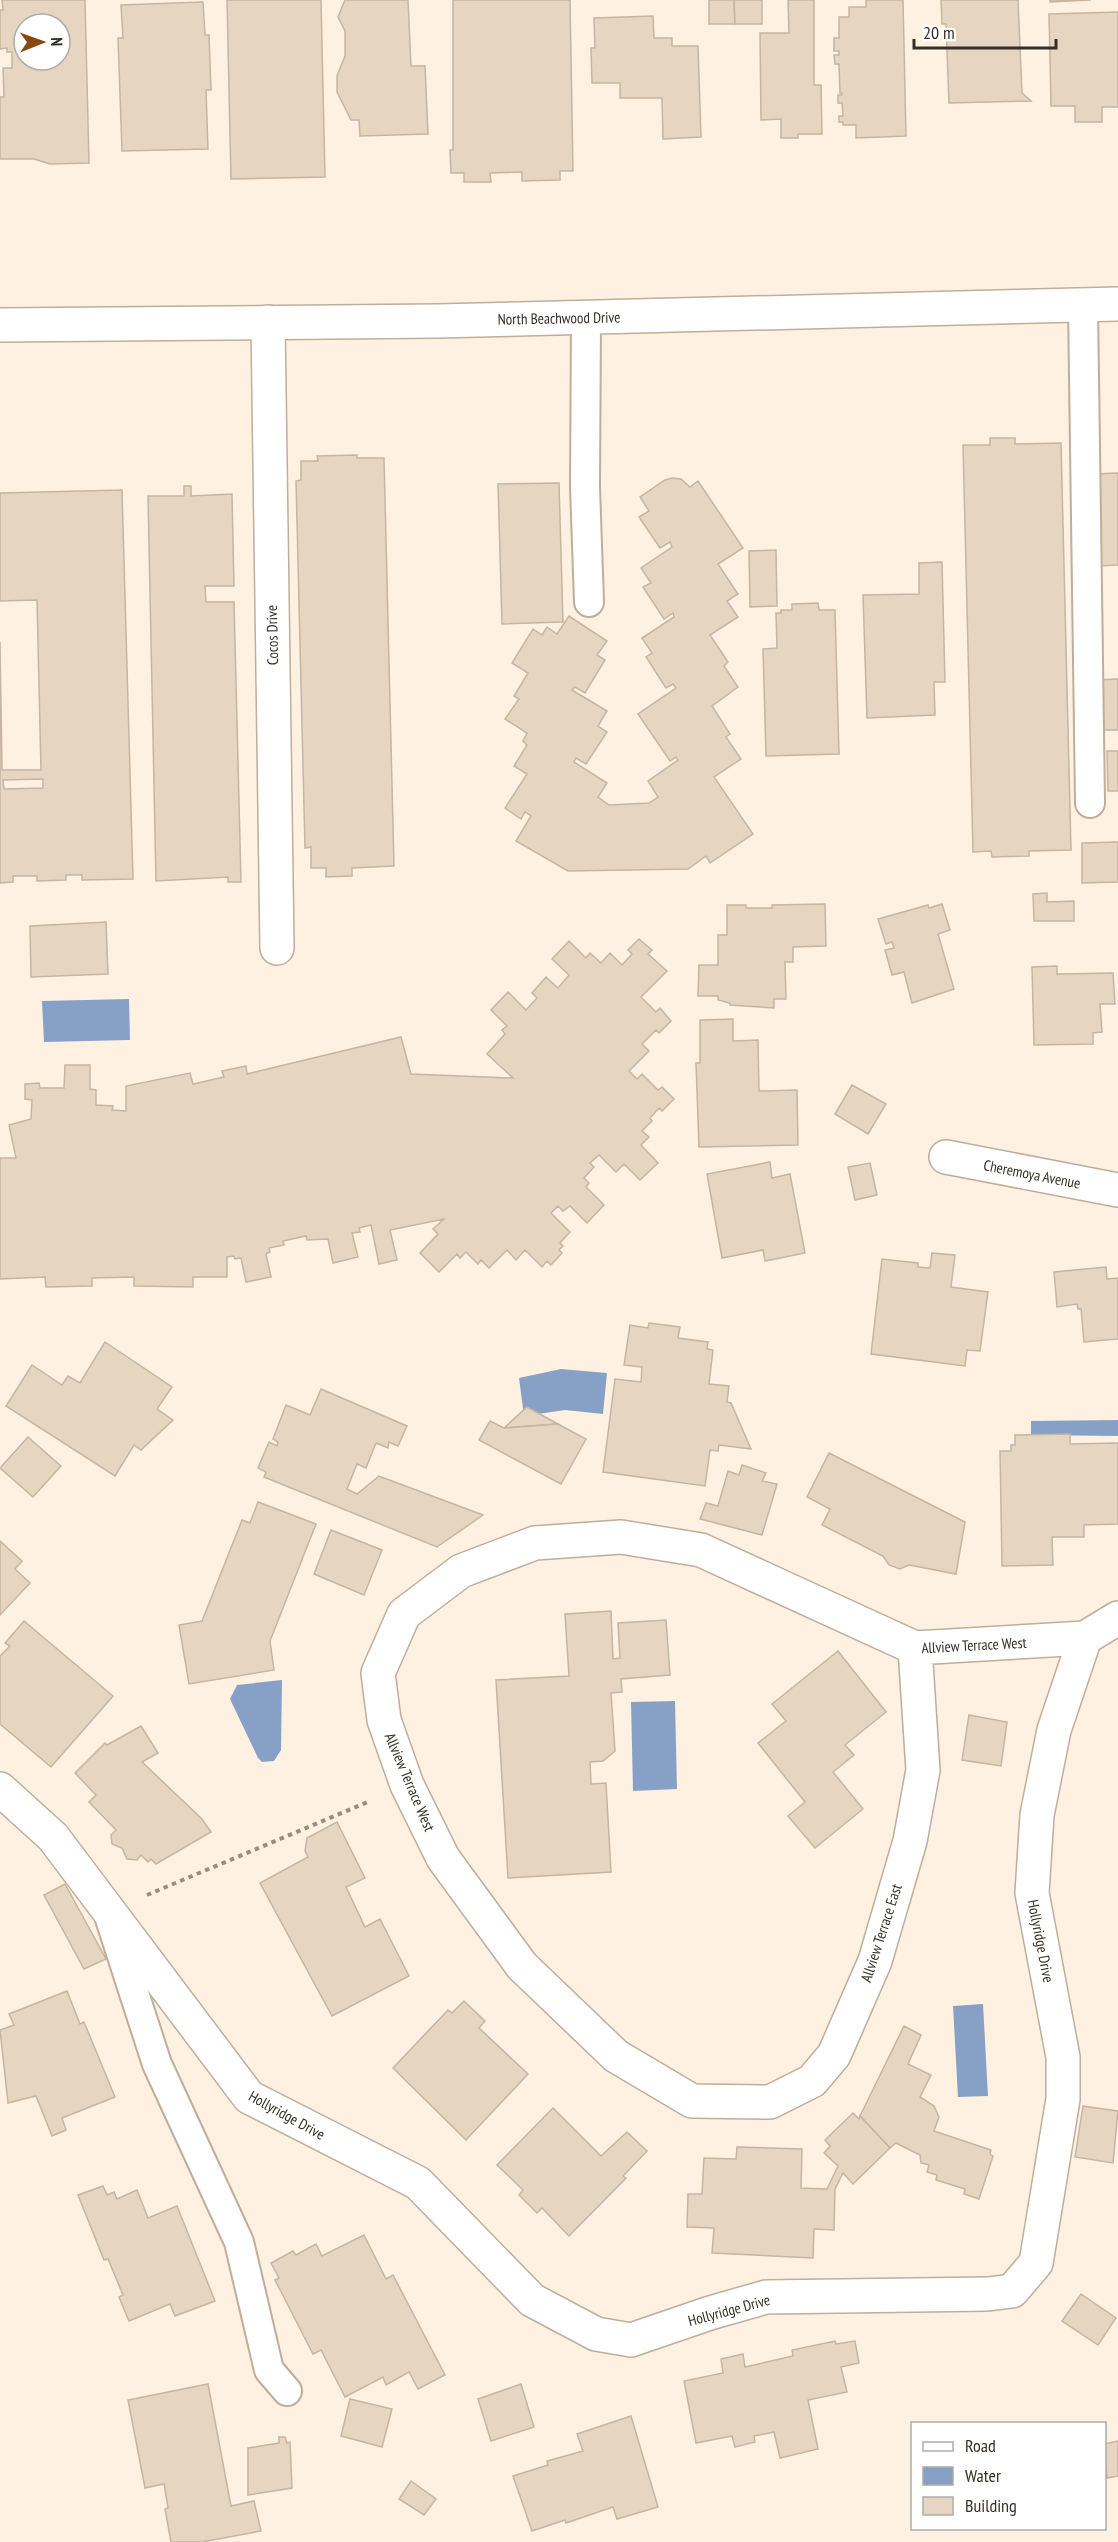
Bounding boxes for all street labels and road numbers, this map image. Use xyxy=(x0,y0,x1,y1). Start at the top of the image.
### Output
street label: North Beachwood Drive xyxy=(497,307,621,329)
street label: Cocos Drive xyxy=(262,605,282,665)
street label: Cheremoya Avenue xyxy=(982,1155,1082,1193)
street label: Allview Terrace West xyxy=(921,1633,1027,1657)
street label: Allview Terrace West xyxy=(381,1730,439,1834)
street label: Allview Terrace East xyxy=(856,1881,906,1985)
street label: Hollyridge Drive xyxy=(1024,1898,1058,1984)
street label: Hollyridge Drive xyxy=(246,2086,328,2144)
street label: Hollyridge Drive xyxy=(686,2290,772,2330)

